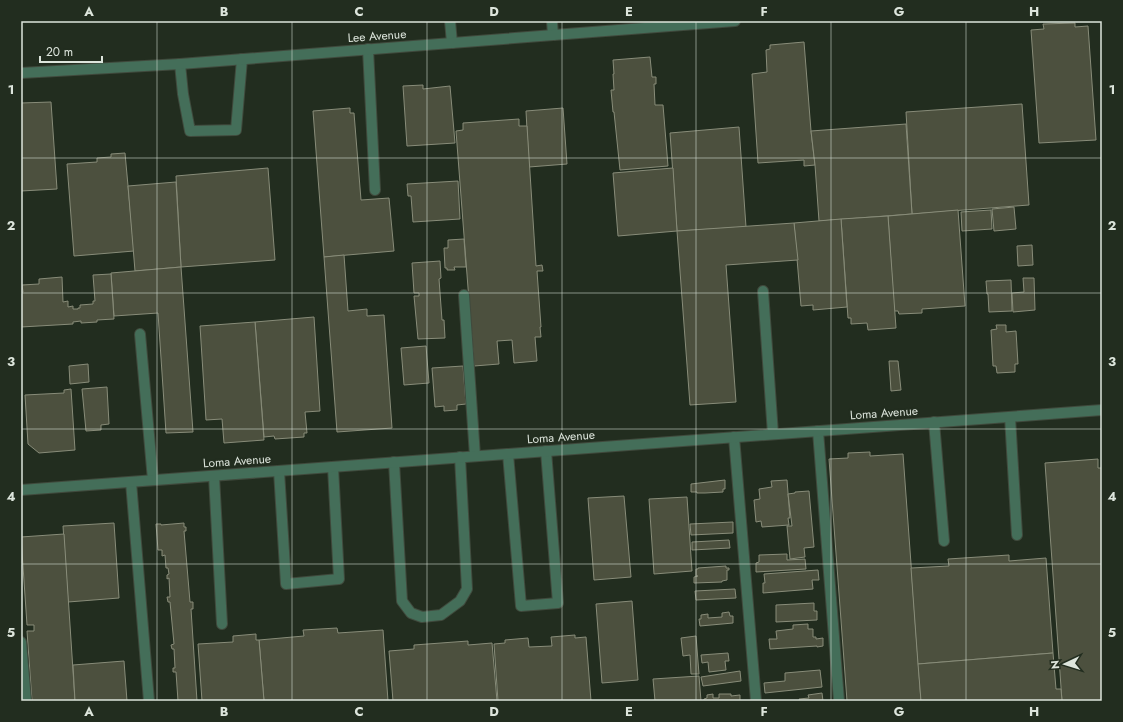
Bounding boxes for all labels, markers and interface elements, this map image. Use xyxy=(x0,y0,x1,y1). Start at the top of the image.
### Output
text: A xyxy=(83,2,94,21)
text: B xyxy=(220,2,229,21)
text: C xyxy=(354,2,364,21)
text: D xyxy=(489,2,499,21)
text: E xyxy=(625,2,633,21)
text: F xyxy=(760,2,768,21)
text: G xyxy=(894,2,905,21)
text: H xyxy=(1029,2,1039,21)
street label: Lee Avenue xyxy=(347,25,407,47)
scale bar xyxy=(40,38,102,64)
text: 20 m xyxy=(46,43,73,61)
text: 1 xyxy=(8,80,14,99)
text: 1 xyxy=(1109,80,1115,99)
text: 2 xyxy=(7,216,15,235)
text: 2 xyxy=(1108,216,1116,235)
text: 3 xyxy=(7,352,15,371)
text: 3 xyxy=(1108,352,1116,371)
street label: Loma Avenue xyxy=(849,402,919,424)
street label: Loma Avenue xyxy=(526,426,596,448)
street label: Loma Avenue xyxy=(202,450,272,472)
text: 4 xyxy=(6,487,16,506)
text: 4 xyxy=(1107,487,1117,506)
text: 5 xyxy=(7,623,15,642)
text: 5 xyxy=(1108,623,1116,642)
north arrow xyxy=(1045,644,1085,684)
text: N xyxy=(1047,660,1063,670)
text: A xyxy=(83,702,94,721)
text: B xyxy=(220,702,229,721)
text: C xyxy=(354,702,364,721)
text: D xyxy=(489,702,499,721)
text: E xyxy=(625,702,633,721)
text: F xyxy=(760,702,768,721)
text: G xyxy=(894,702,905,721)
text: H xyxy=(1029,702,1039,721)

